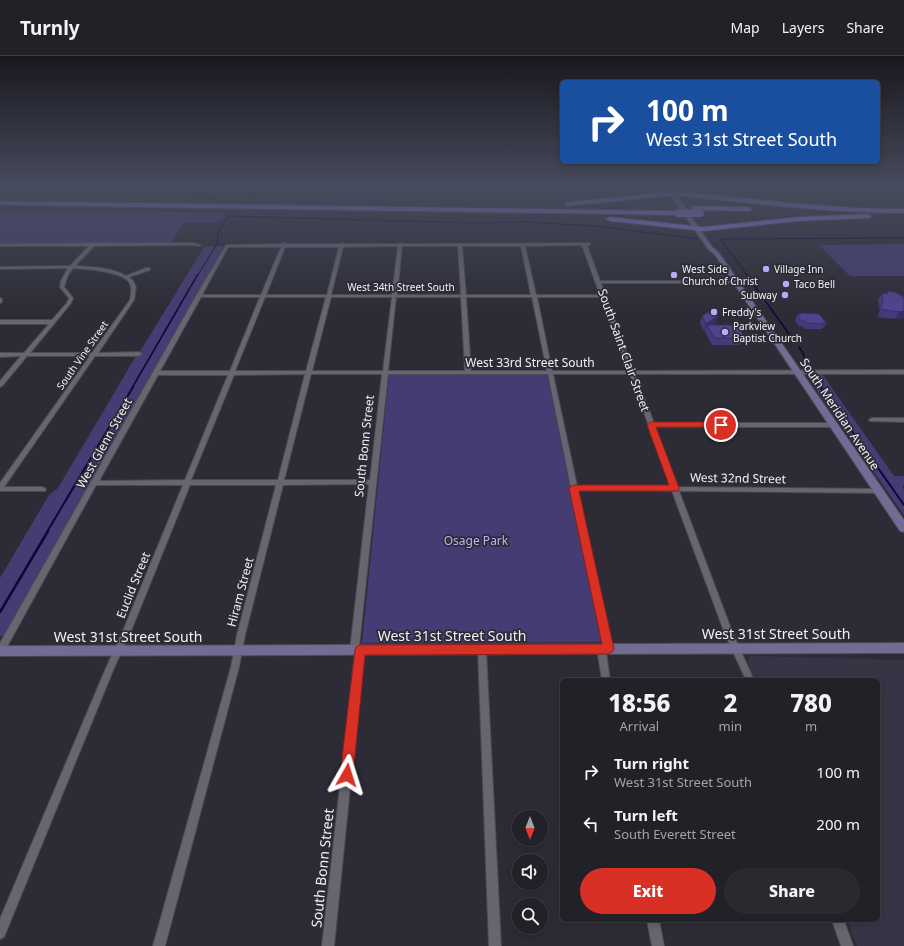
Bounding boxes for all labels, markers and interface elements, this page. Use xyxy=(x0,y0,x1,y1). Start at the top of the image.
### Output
text: Turnly xyxy=(20,15,80,41)
text: Map xyxy=(731,18,760,37)
text: Layers xyxy=(782,18,824,37)
text: Share xyxy=(846,18,884,37)
text: 100 m xyxy=(646,91,729,129)
icon: right xyxy=(580,96,632,148)
text: West 31st Street South xyxy=(646,127,837,151)
place label: West Side Church of Christ xyxy=(682,262,758,288)
place label: Village Inn xyxy=(774,262,824,276)
marker: Village Inn xyxy=(761,264,771,274)
marker: West Side Church of Christ xyxy=(669,270,679,280)
place label: Taco Bell xyxy=(794,277,835,291)
marker: Taco Bell xyxy=(781,279,791,289)
street label: West 34th Street South xyxy=(347,280,455,294)
street label: South Saint Clair Street xyxy=(594,286,654,414)
place label: Subway xyxy=(741,288,778,302)
marker: Subway xyxy=(780,290,790,300)
place label: Freddy's xyxy=(722,305,762,319)
marker: Freddy's xyxy=(709,307,719,317)
street label: South Vine Street xyxy=(53,317,111,392)
place label: Parkview Baptist Church xyxy=(733,319,802,345)
marker: Parkview Baptist Church xyxy=(720,327,730,337)
street label: West 33rd Street South xyxy=(465,354,595,371)
street label: South Meridian Avenue xyxy=(796,355,884,474)
street label: South Bonn Street xyxy=(350,393,378,498)
street label: West Glenn Street xyxy=(72,394,136,491)
pin xyxy=(704,408,738,442)
icon: arrive xyxy=(710,414,732,436)
street label: West 32nd Street xyxy=(690,469,787,487)
park label: Osage Park xyxy=(444,532,509,549)
street label: Euclid Street xyxy=(112,549,154,621)
street label: Hiram Street xyxy=(223,555,258,629)
street label: West 31st Street South xyxy=(702,624,850,643)
street label: West 31st Street South xyxy=(378,626,526,645)
street label: West 31st Street South xyxy=(54,627,202,646)
text: 18:56 xyxy=(608,686,670,719)
text: 2 xyxy=(723,686,737,719)
text: 780 xyxy=(790,686,832,719)
text: Arrival xyxy=(619,717,659,735)
text: min xyxy=(719,717,742,735)
text: m xyxy=(805,717,817,735)
text: Turn right xyxy=(614,753,689,773)
position arrow xyxy=(326,754,368,796)
icon: right xyxy=(580,761,602,783)
text: 100 m xyxy=(816,762,860,782)
text: West 31st Street South xyxy=(614,773,752,791)
text: Turn left xyxy=(614,805,678,825)
street label: South Bonn Street xyxy=(306,807,338,929)
north arrow xyxy=(512,810,548,846)
map controls xyxy=(512,810,548,934)
icon: left xyxy=(580,813,602,835)
text: 200 m xyxy=(816,814,860,834)
text: South Everett Street xyxy=(614,825,736,843)
button: sound xyxy=(512,854,548,890)
button: Exit xyxy=(580,868,716,914)
button: Share xyxy=(724,868,860,914)
button: search xyxy=(512,898,548,934)

